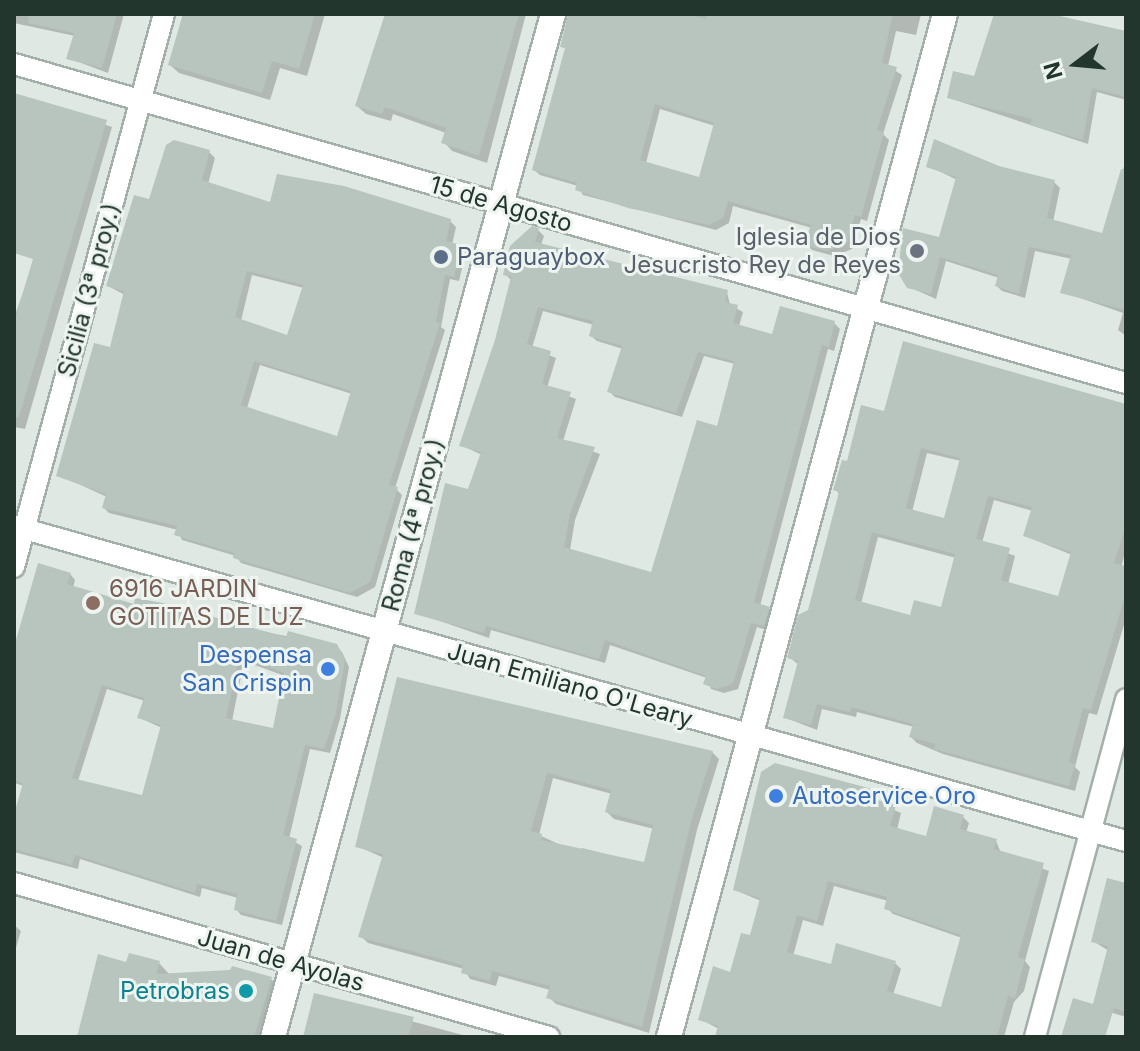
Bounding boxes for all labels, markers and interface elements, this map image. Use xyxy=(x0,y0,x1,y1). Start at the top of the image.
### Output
north arrow xyxy=(1036,24,1116,104)
text: N xyxy=(1038,59,1068,82)
street label: 15 de Agosto xyxy=(426,170,576,238)
street label: Sicilia (3ª proy.) xyxy=(52,200,126,380)
place label: Iglesia de Dios Jesucristo Rey de Reyes xyxy=(624,223,901,279)
marker: Iglesia de Dios Jesucristo Rey de Reyes xyxy=(908,242,926,260)
place label: Paraguaybox xyxy=(457,243,606,271)
marker: Paraguaybox xyxy=(432,248,450,266)
street label: Roma (4ª proy.) xyxy=(376,435,450,615)
place label: 6916 JARDIN GOTITAS DE LUZ xyxy=(109,575,304,631)
marker: 6916 JARDIN GOTITAS DE LUZ xyxy=(84,594,102,612)
street label: Juan Emiliano O'Leary xyxy=(444,636,696,734)
place label: Despensa San Crispin xyxy=(182,641,312,697)
marker: Despensa San Crispin xyxy=(319,660,337,678)
place label: Autoservice Oro xyxy=(792,782,976,810)
marker: Autoservice Oro xyxy=(767,787,785,805)
street label: Juan de Ayolas xyxy=(194,922,368,998)
place label: Petrobras xyxy=(120,977,230,1005)
marker: Petrobras xyxy=(237,982,255,1000)

